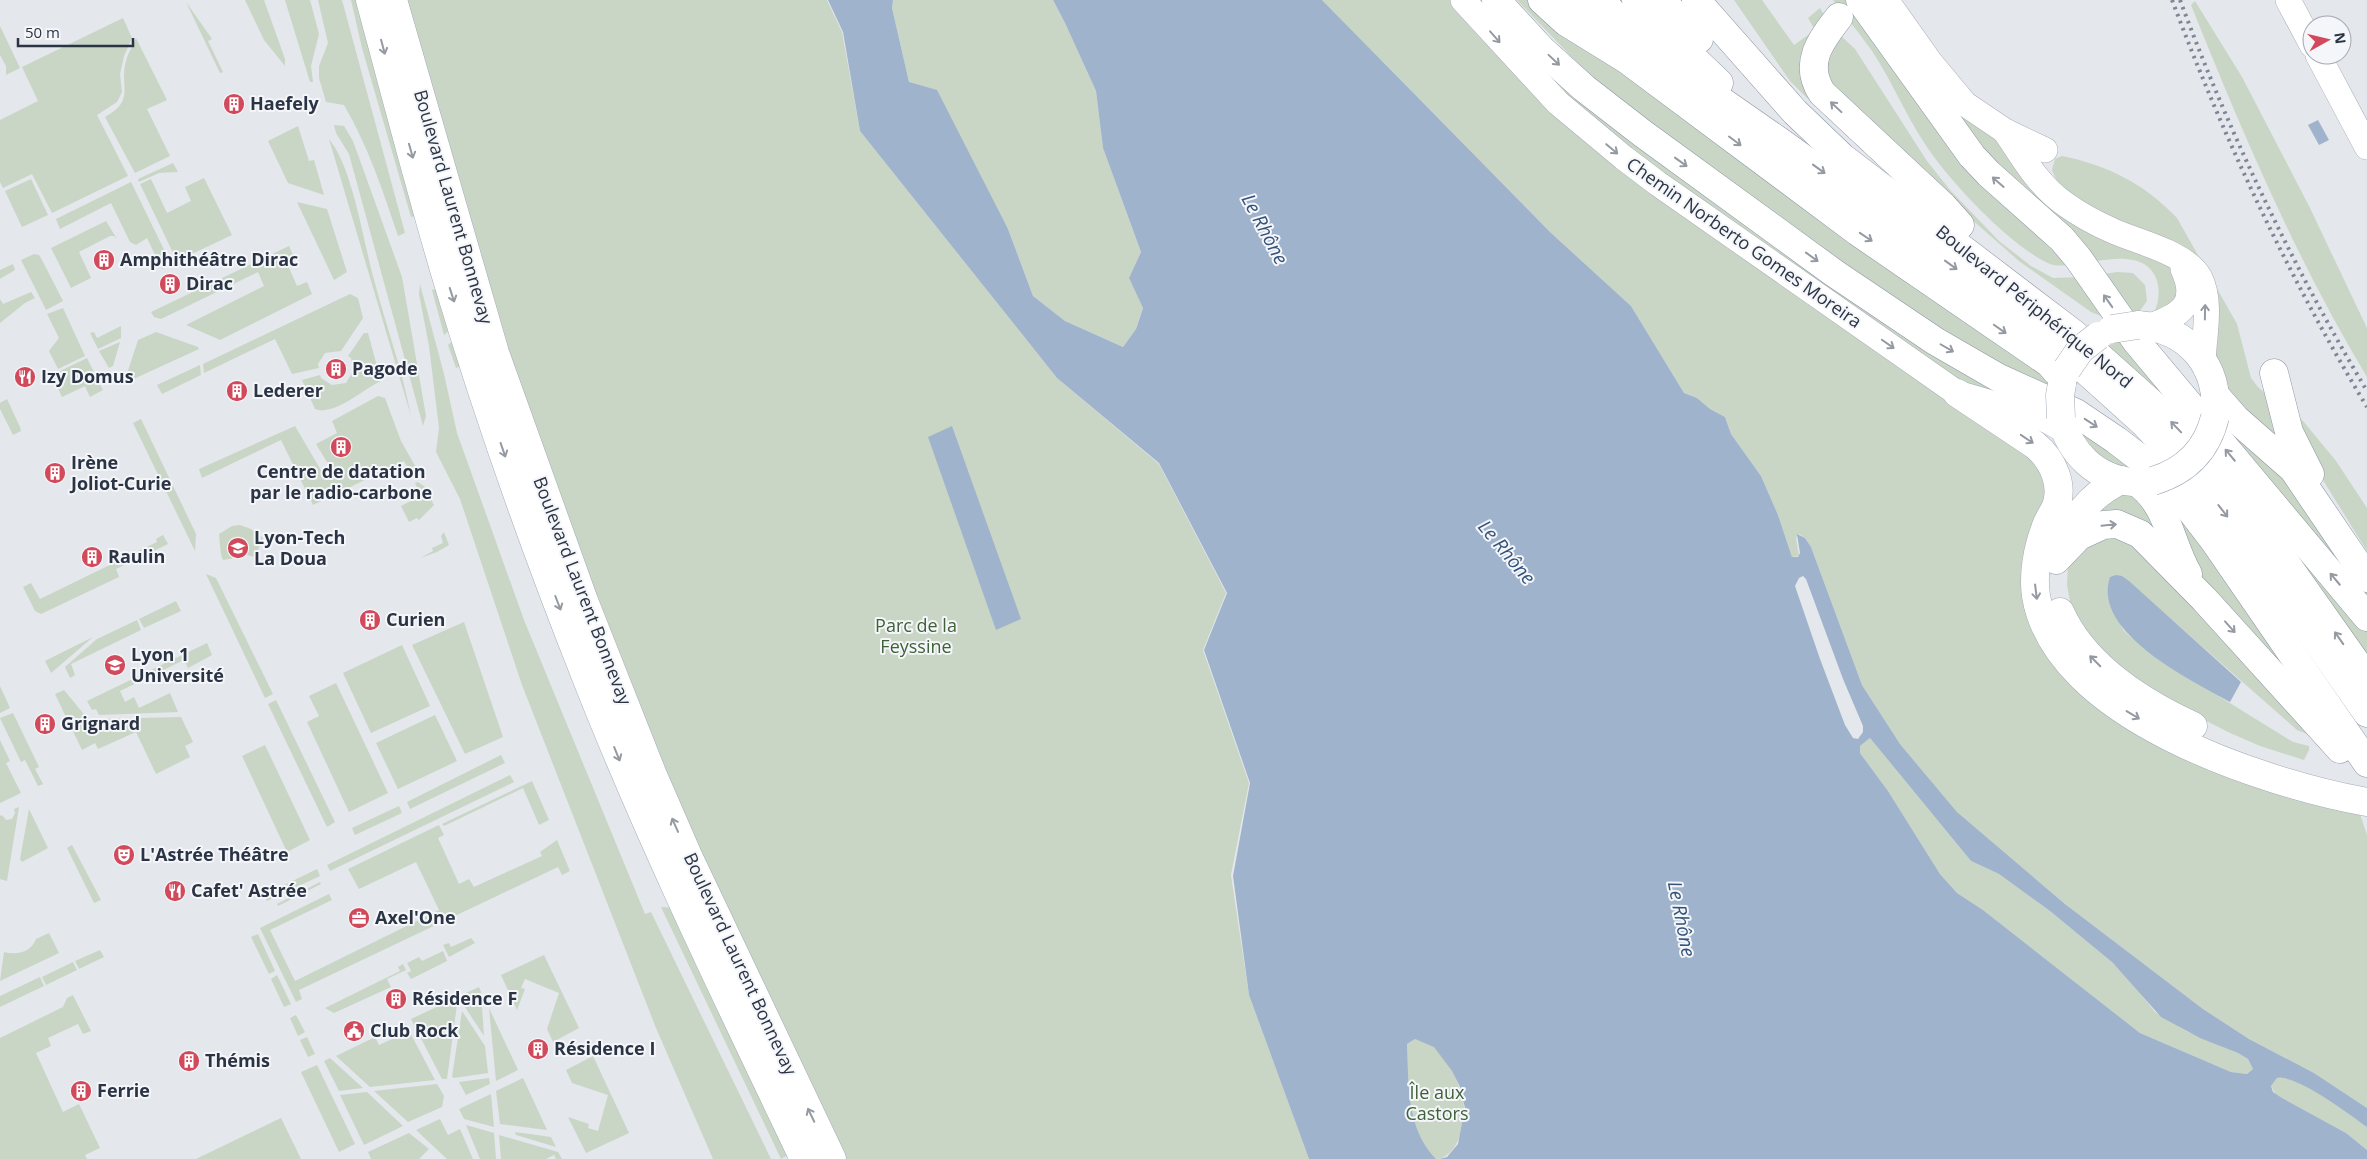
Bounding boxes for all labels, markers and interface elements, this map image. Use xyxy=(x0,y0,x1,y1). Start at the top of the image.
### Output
scale bar xyxy=(18,15,132,47)
north arrow xyxy=(2302,15,2352,65)
text: 50 m xyxy=(25,22,60,42)
one-way arrow xyxy=(1489,30,1501,43)
text: N xyxy=(2330,31,2351,45)
one-way arrow xyxy=(378,39,388,55)
one-way arrow xyxy=(1547,54,1560,66)
street label: Boulevard Laurent Bonnevay xyxy=(409,87,499,328)
place label: Haefely xyxy=(250,91,319,115)
building icon: Haefely xyxy=(222,92,246,116)
one-way arrow xyxy=(1830,101,1842,113)
one-way arrow xyxy=(1728,135,1741,146)
one-way arrow xyxy=(407,143,416,159)
one-way arrow xyxy=(1606,143,1619,154)
street label: Chemin Norberto Gomes Moreira xyxy=(1622,152,1867,333)
one-way arrow xyxy=(1674,156,1687,167)
one-way arrow xyxy=(1812,164,1825,175)
one-way arrow xyxy=(1992,176,2005,188)
water label: Le Rhône xyxy=(1236,189,1294,269)
street label: Boulevard Périphérique Nord xyxy=(1931,219,2138,393)
one-way arrow xyxy=(1859,232,1873,242)
place label: Amphithéâtre Dirac xyxy=(120,247,298,271)
building icon: Amphithéâtre Dirac xyxy=(92,248,116,272)
one-way arrow xyxy=(1805,252,1819,262)
one-way arrow xyxy=(1943,260,1957,270)
place label: Dirac xyxy=(186,271,233,295)
building icon: Dirac xyxy=(158,272,182,296)
one-way arrow xyxy=(448,287,458,303)
one-way arrow xyxy=(2103,294,2113,308)
one-way arrow xyxy=(2200,305,2210,321)
one-way arrow xyxy=(1993,324,2007,334)
one-way arrow xyxy=(1880,339,1894,349)
one-way arrow xyxy=(1939,344,1953,354)
place label: Pagode xyxy=(352,356,418,380)
building icon: Pagode xyxy=(324,357,348,381)
place label: Izy Domus xyxy=(41,364,134,388)
restaurant icon: Izy Domus xyxy=(13,365,37,389)
place label: Lederer xyxy=(253,378,323,402)
building icon: Lederer xyxy=(225,379,249,403)
one-way arrow xyxy=(2084,418,2098,428)
one-way arrow xyxy=(2170,421,2182,433)
one-way arrow xyxy=(2020,434,2034,444)
building icon: Centre de datation par le radio-carbone xyxy=(329,435,353,459)
one-way arrow xyxy=(498,442,508,458)
one-way arrow xyxy=(2225,449,2236,462)
place label: Irène Joliot-Curie xyxy=(69,450,171,495)
place label: Centre de datation par le radio-carbone xyxy=(250,459,432,504)
building icon: Irène Joliot-Curie xyxy=(43,461,67,485)
street label: Boulevard Laurent Bonnevay xyxy=(528,473,638,709)
one-way arrow xyxy=(2218,504,2228,518)
water label: Le Rhône xyxy=(1472,514,1542,590)
one-way arrow xyxy=(2101,520,2117,530)
place label: Lyon-Tech La Doua xyxy=(254,525,345,570)
school or university icon: Lyon-Tech La Doua xyxy=(226,536,250,560)
place label: Raulin xyxy=(108,544,165,568)
building icon: Raulin xyxy=(80,545,104,569)
one-way arrow xyxy=(2330,573,2341,586)
one-way arrow xyxy=(2031,584,2041,600)
one-way arrow xyxy=(554,595,563,610)
place label: Curien xyxy=(386,607,445,631)
building icon: Curien xyxy=(358,608,382,632)
park label: Parc de la Feyssine xyxy=(875,613,957,658)
one-way arrow xyxy=(2224,620,2236,633)
one-way arrow xyxy=(2334,631,2344,645)
place label: Lyon 1 Université xyxy=(131,642,224,687)
school or university icon: Lyon 1 Université xyxy=(103,653,127,677)
one-way arrow xyxy=(2089,655,2101,667)
place label: Grignard xyxy=(61,711,140,735)
one-way arrow xyxy=(2126,711,2140,721)
building icon: Grignard xyxy=(33,712,57,736)
one-way arrow xyxy=(613,746,623,761)
one-way arrow xyxy=(670,818,680,833)
place label: L'Astrée Théâtre xyxy=(140,842,289,866)
theatre icon: L'Astrée Théâtre xyxy=(112,843,136,867)
street label: Boulevard Laurent Bonnevay xyxy=(679,848,804,1080)
place label: Cafet' Astrée xyxy=(191,878,307,902)
restaurant icon: Cafet' Astrée xyxy=(163,879,187,903)
water label: Le Rhône xyxy=(1662,879,1702,959)
place label: Axel'One xyxy=(375,905,456,929)
office icon: Axel'One xyxy=(347,906,371,930)
place label: Résidence F xyxy=(412,986,517,1010)
building icon: Résidence F xyxy=(384,987,408,1011)
place label: Club Rock xyxy=(370,1018,459,1042)
public building icon: Club Rock xyxy=(342,1019,366,1043)
place label: Résidence I xyxy=(554,1036,655,1060)
building icon: Résidence I xyxy=(526,1037,550,1061)
place label: Thémis xyxy=(205,1048,270,1072)
building icon: Thémis xyxy=(177,1049,201,1073)
place label: Ferrie xyxy=(97,1078,150,1102)
building icon: Ferrie xyxy=(69,1079,93,1103)
park label: Île aux Castors xyxy=(1405,1080,1469,1125)
one-way arrow xyxy=(806,1108,815,1123)

